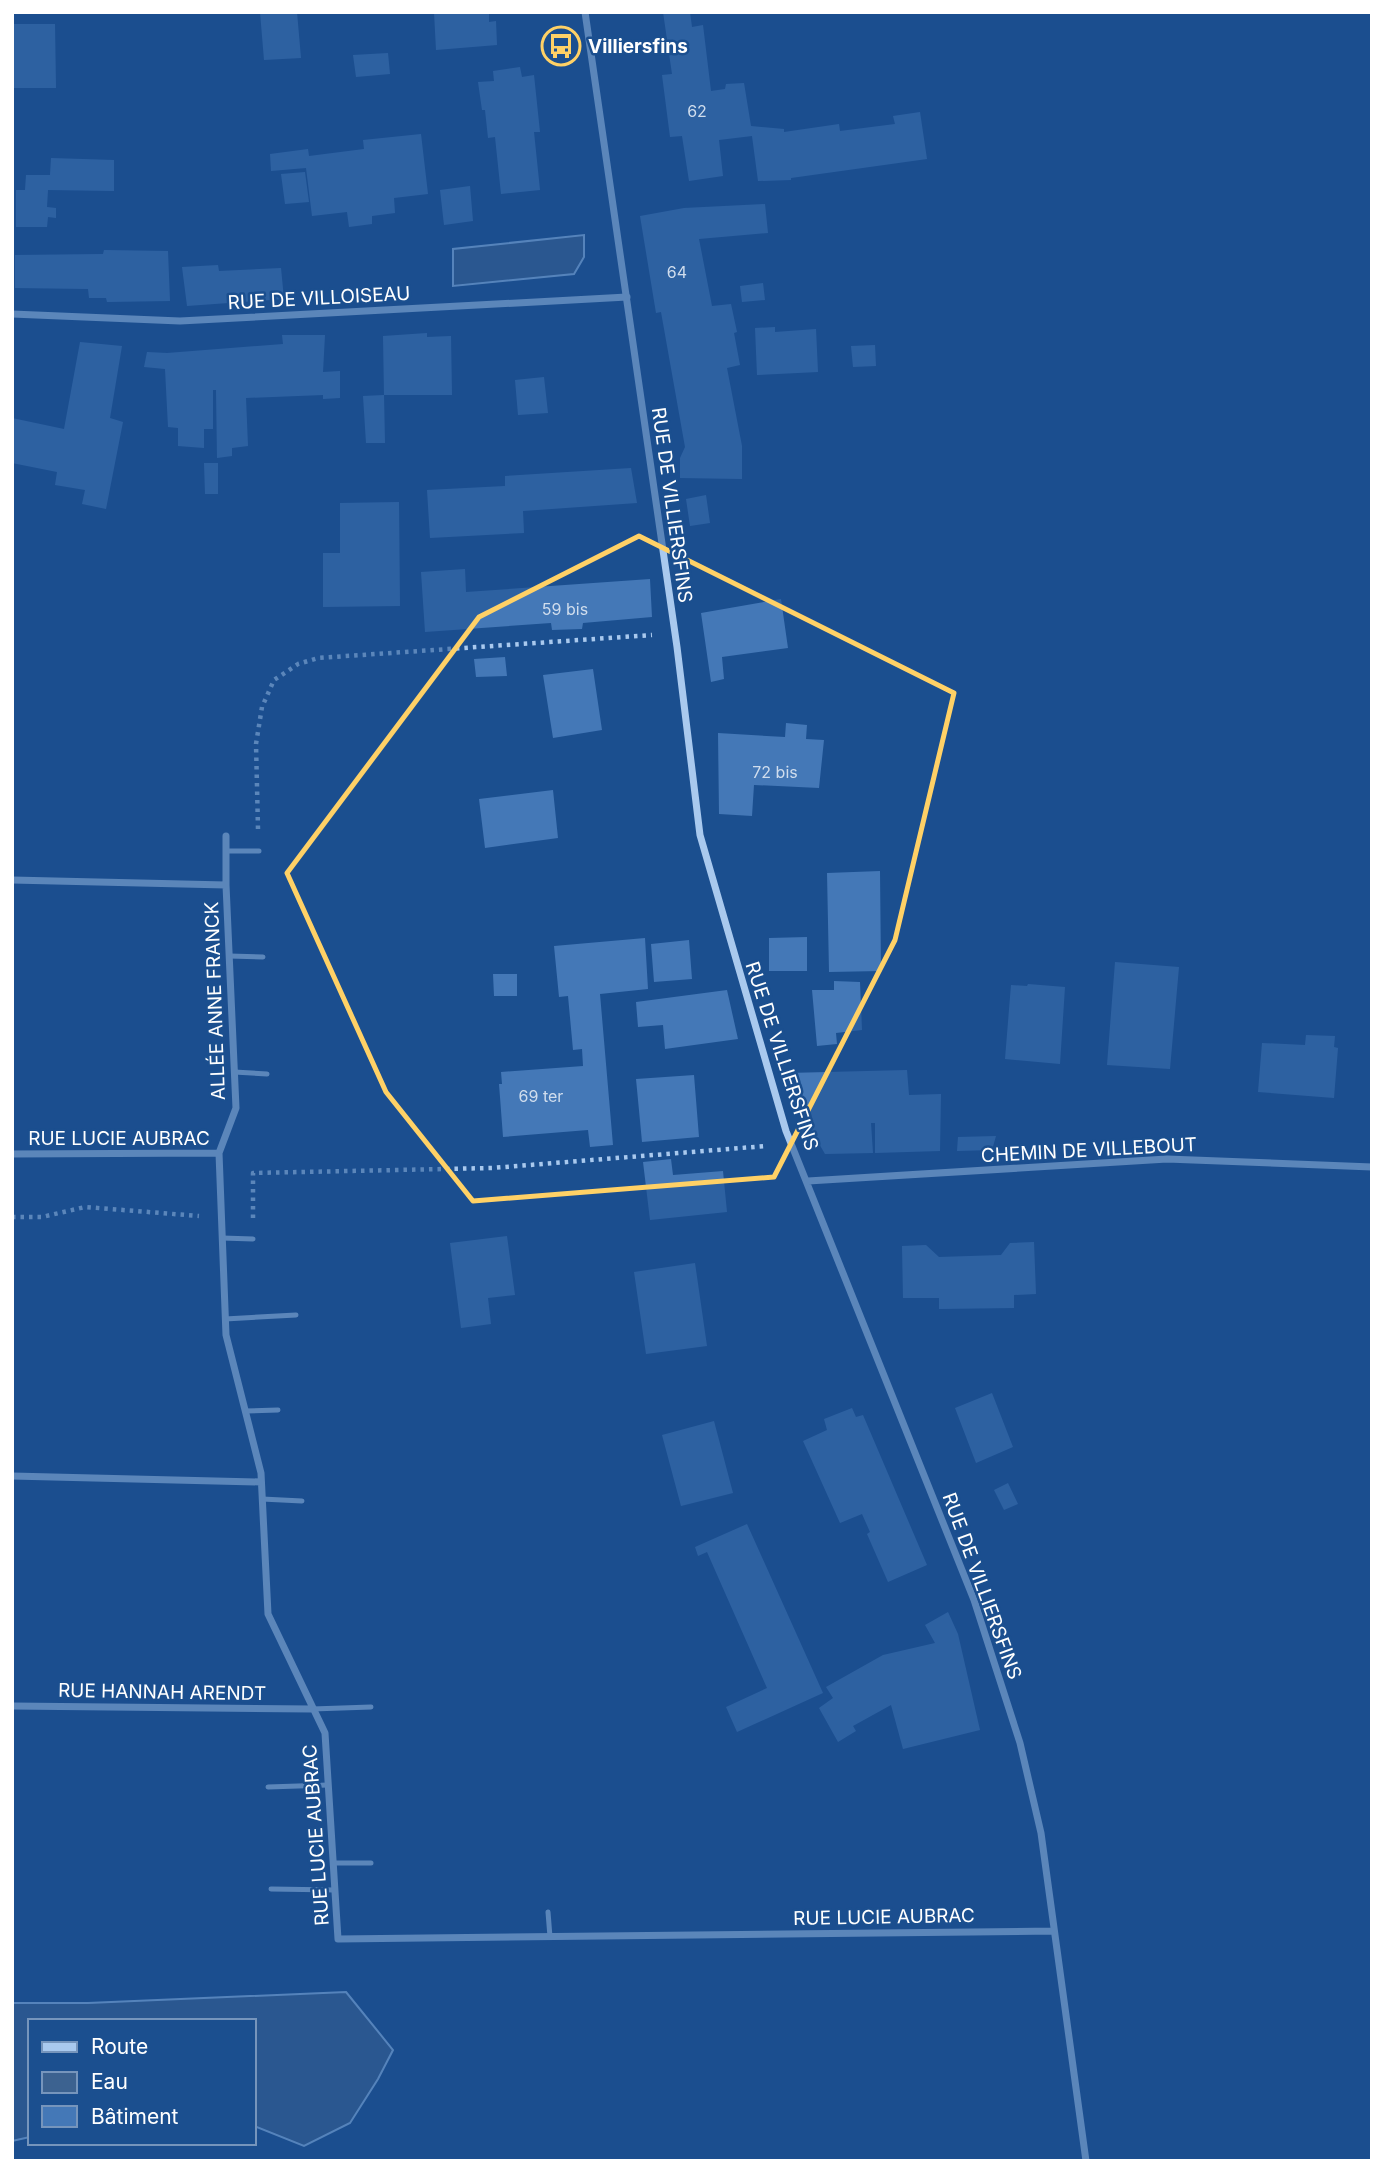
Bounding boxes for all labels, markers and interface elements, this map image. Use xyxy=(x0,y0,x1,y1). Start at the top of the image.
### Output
bus stop icon: Villiersfins xyxy=(540,25,582,67)
place label: Villiersfins xyxy=(588,35,688,58)
house number: 62 xyxy=(687,101,707,121)
house number: 64 xyxy=(667,262,687,282)
street label: RUE DE VILLOISEAU xyxy=(227,282,411,314)
street label: RUE DE VILLIERSFINS xyxy=(647,406,697,604)
house number: 59 bis xyxy=(542,599,588,619)
house number: 72 bis xyxy=(752,762,798,782)
street label: ALLÉE ANNE FRANCK xyxy=(199,901,230,1101)
street label: RUE DE VILLIERSFINS xyxy=(741,959,823,1153)
house number: 69 ter xyxy=(519,1086,563,1106)
street label: RUE LUCIE AUBRAC xyxy=(28,1127,210,1150)
street label: CHEMIN DE VILLEBOUT xyxy=(980,1133,1198,1167)
street label: RUE DE VILLIERSFINS xyxy=(937,1489,1027,1683)
street label: RUE HANNAH ARENDT xyxy=(58,1679,266,1705)
street label: RUE LUCIE AUBRAC xyxy=(298,1744,334,1926)
street label: RUE LUCIE AUBRAC xyxy=(793,1904,975,1930)
legend xyxy=(28,2019,256,2145)
text: Route xyxy=(91,2034,148,2059)
text: Eau xyxy=(91,2069,128,2094)
text: Bâtiment xyxy=(91,2104,179,2129)

